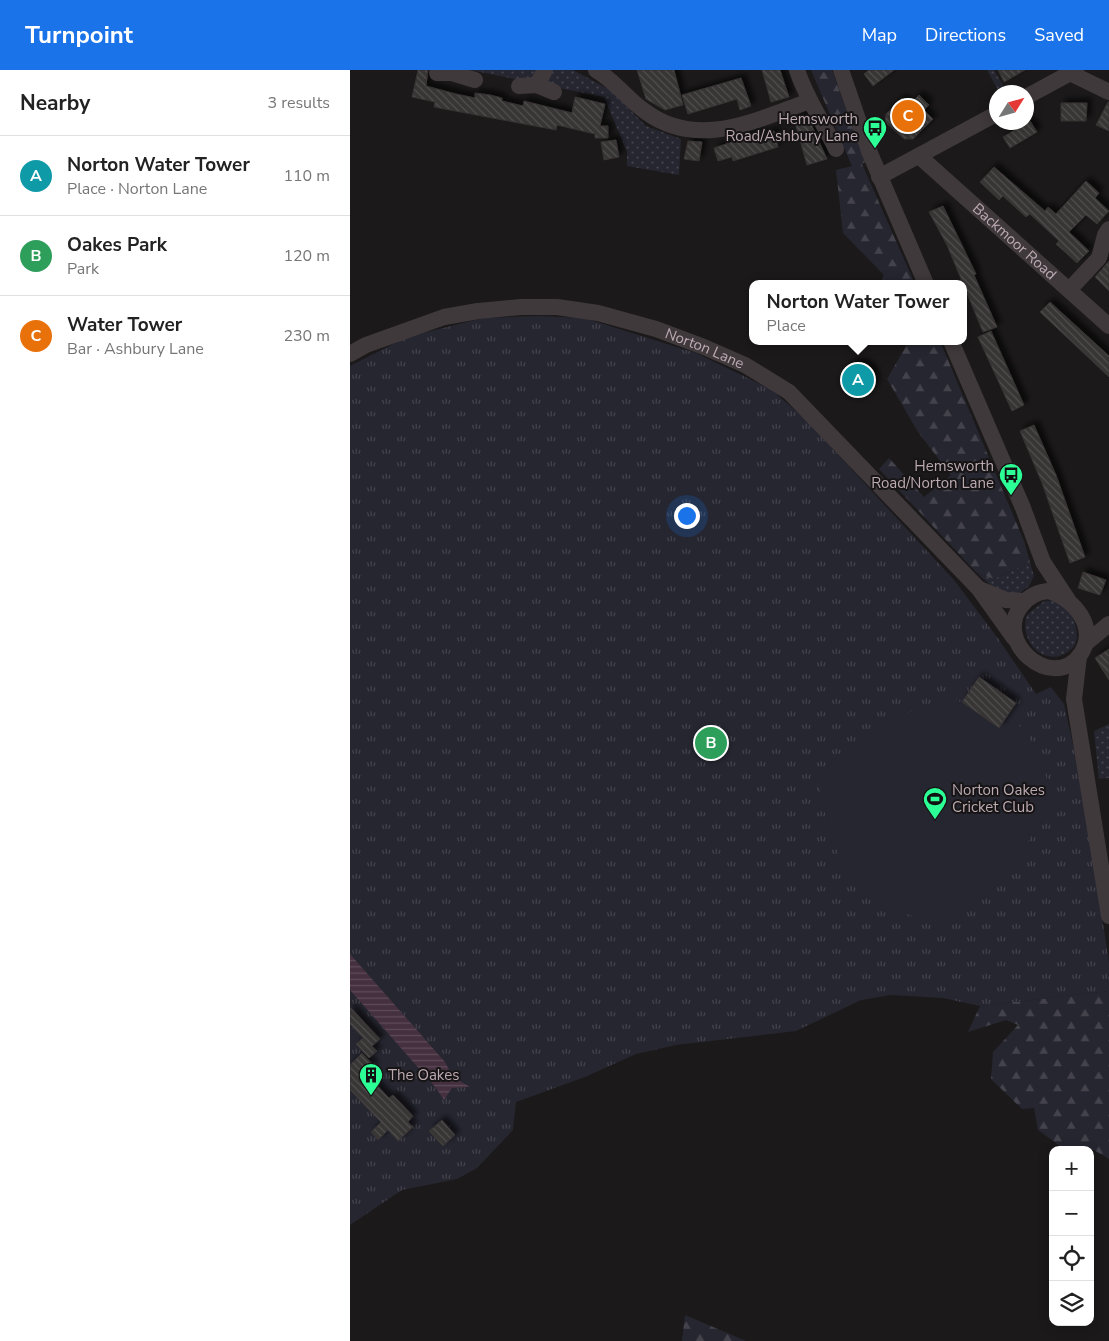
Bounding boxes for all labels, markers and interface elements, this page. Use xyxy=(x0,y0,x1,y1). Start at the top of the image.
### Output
text: Turnpoint xyxy=(25,19,133,51)
text: Map xyxy=(862,23,897,47)
text: Directions xyxy=(925,23,1006,47)
text: Saved xyxy=(1034,23,1084,47)
north arrow xyxy=(989,85,1034,130)
text: Nearby xyxy=(20,89,90,117)
text: 3 results xyxy=(268,92,330,114)
pin: C xyxy=(892,97,924,135)
place label: Hemsworth Road/Ashbury Lane xyxy=(725,109,858,146)
bus stop icon: Hemsworth Road/Ashbury Lane xyxy=(862,115,888,149)
text: Norton Water Tower xyxy=(67,152,250,178)
text: A xyxy=(30,165,42,187)
text: 110 m xyxy=(283,165,330,187)
text: Place · Norton Lane xyxy=(67,178,207,200)
street label: Backmoor Road xyxy=(968,198,1061,284)
text: Oakes Park xyxy=(67,232,167,258)
text: B xyxy=(30,245,42,267)
text: 120 m xyxy=(283,245,330,267)
text: Park xyxy=(67,258,99,280)
popup xyxy=(749,280,967,345)
text: Norton Water Tower xyxy=(767,289,949,315)
text: Water Tower xyxy=(67,312,182,338)
text: Place xyxy=(767,315,806,337)
street label: Norton Lane xyxy=(662,323,747,373)
text: C xyxy=(31,325,41,347)
text: 230 m xyxy=(283,325,330,347)
text: Bar · Ashbury Lane xyxy=(67,338,204,360)
pin: A xyxy=(842,361,874,399)
place label: Hemsworth Road/Norton Lane xyxy=(871,456,994,493)
bus stop icon: Hemsworth Road/Norton Lane xyxy=(998,462,1024,496)
your location xyxy=(674,503,700,529)
pin: B xyxy=(695,724,727,762)
place label: Norton Oakes Cricket Club xyxy=(952,780,1045,817)
sports icon: Norton Oakes Cricket Club xyxy=(922,786,948,820)
building icon: The Oakes xyxy=(358,1062,384,1096)
place label: The Oakes xyxy=(388,1065,459,1085)
map controls xyxy=(1049,1146,1094,1326)
button: + xyxy=(1049,1146,1094,1191)
button: − xyxy=(1049,1191,1094,1236)
button: locate xyxy=(1049,1236,1094,1281)
button: layers xyxy=(1049,1281,1094,1326)

